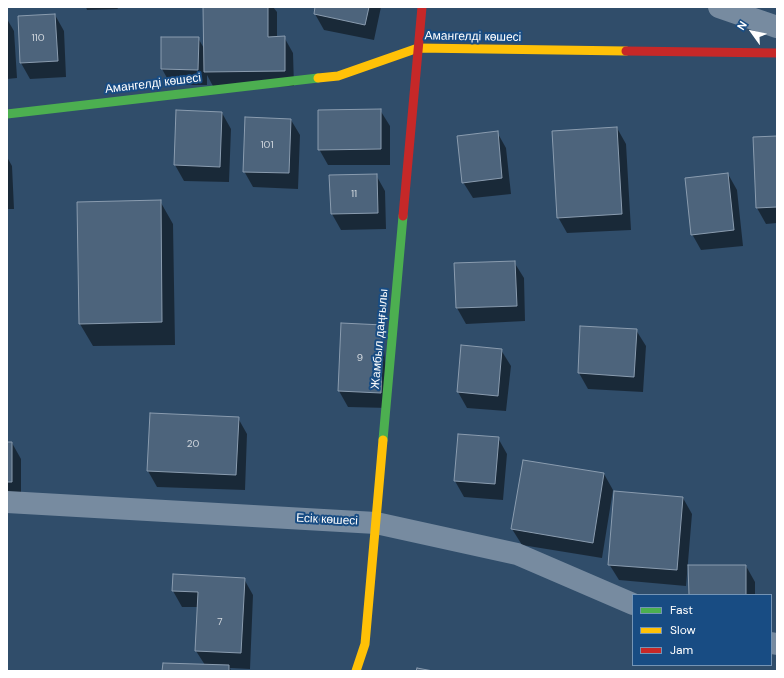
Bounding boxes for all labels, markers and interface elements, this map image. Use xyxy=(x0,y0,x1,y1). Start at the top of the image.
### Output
north arrow xyxy=(732,12,772,52)
text: N xyxy=(734,18,750,33)
street label: Амангелді көшесі xyxy=(425,29,521,45)
house number: 110 xyxy=(31,32,45,44)
street label: Амангелді көшесі xyxy=(104,71,202,97)
house number: 101 xyxy=(260,139,274,151)
house number: 11 xyxy=(351,188,357,200)
street label: Жамбыл даңғылы xyxy=(368,288,392,390)
house number: 9 xyxy=(357,352,363,364)
house number: 20 xyxy=(187,438,199,450)
street label: Есік көшесі xyxy=(296,511,358,529)
legend xyxy=(632,594,772,666)
text: Fast xyxy=(670,602,693,618)
house number: 7 xyxy=(217,616,223,628)
text: Slow xyxy=(670,622,696,638)
text: Jam xyxy=(670,642,693,658)

